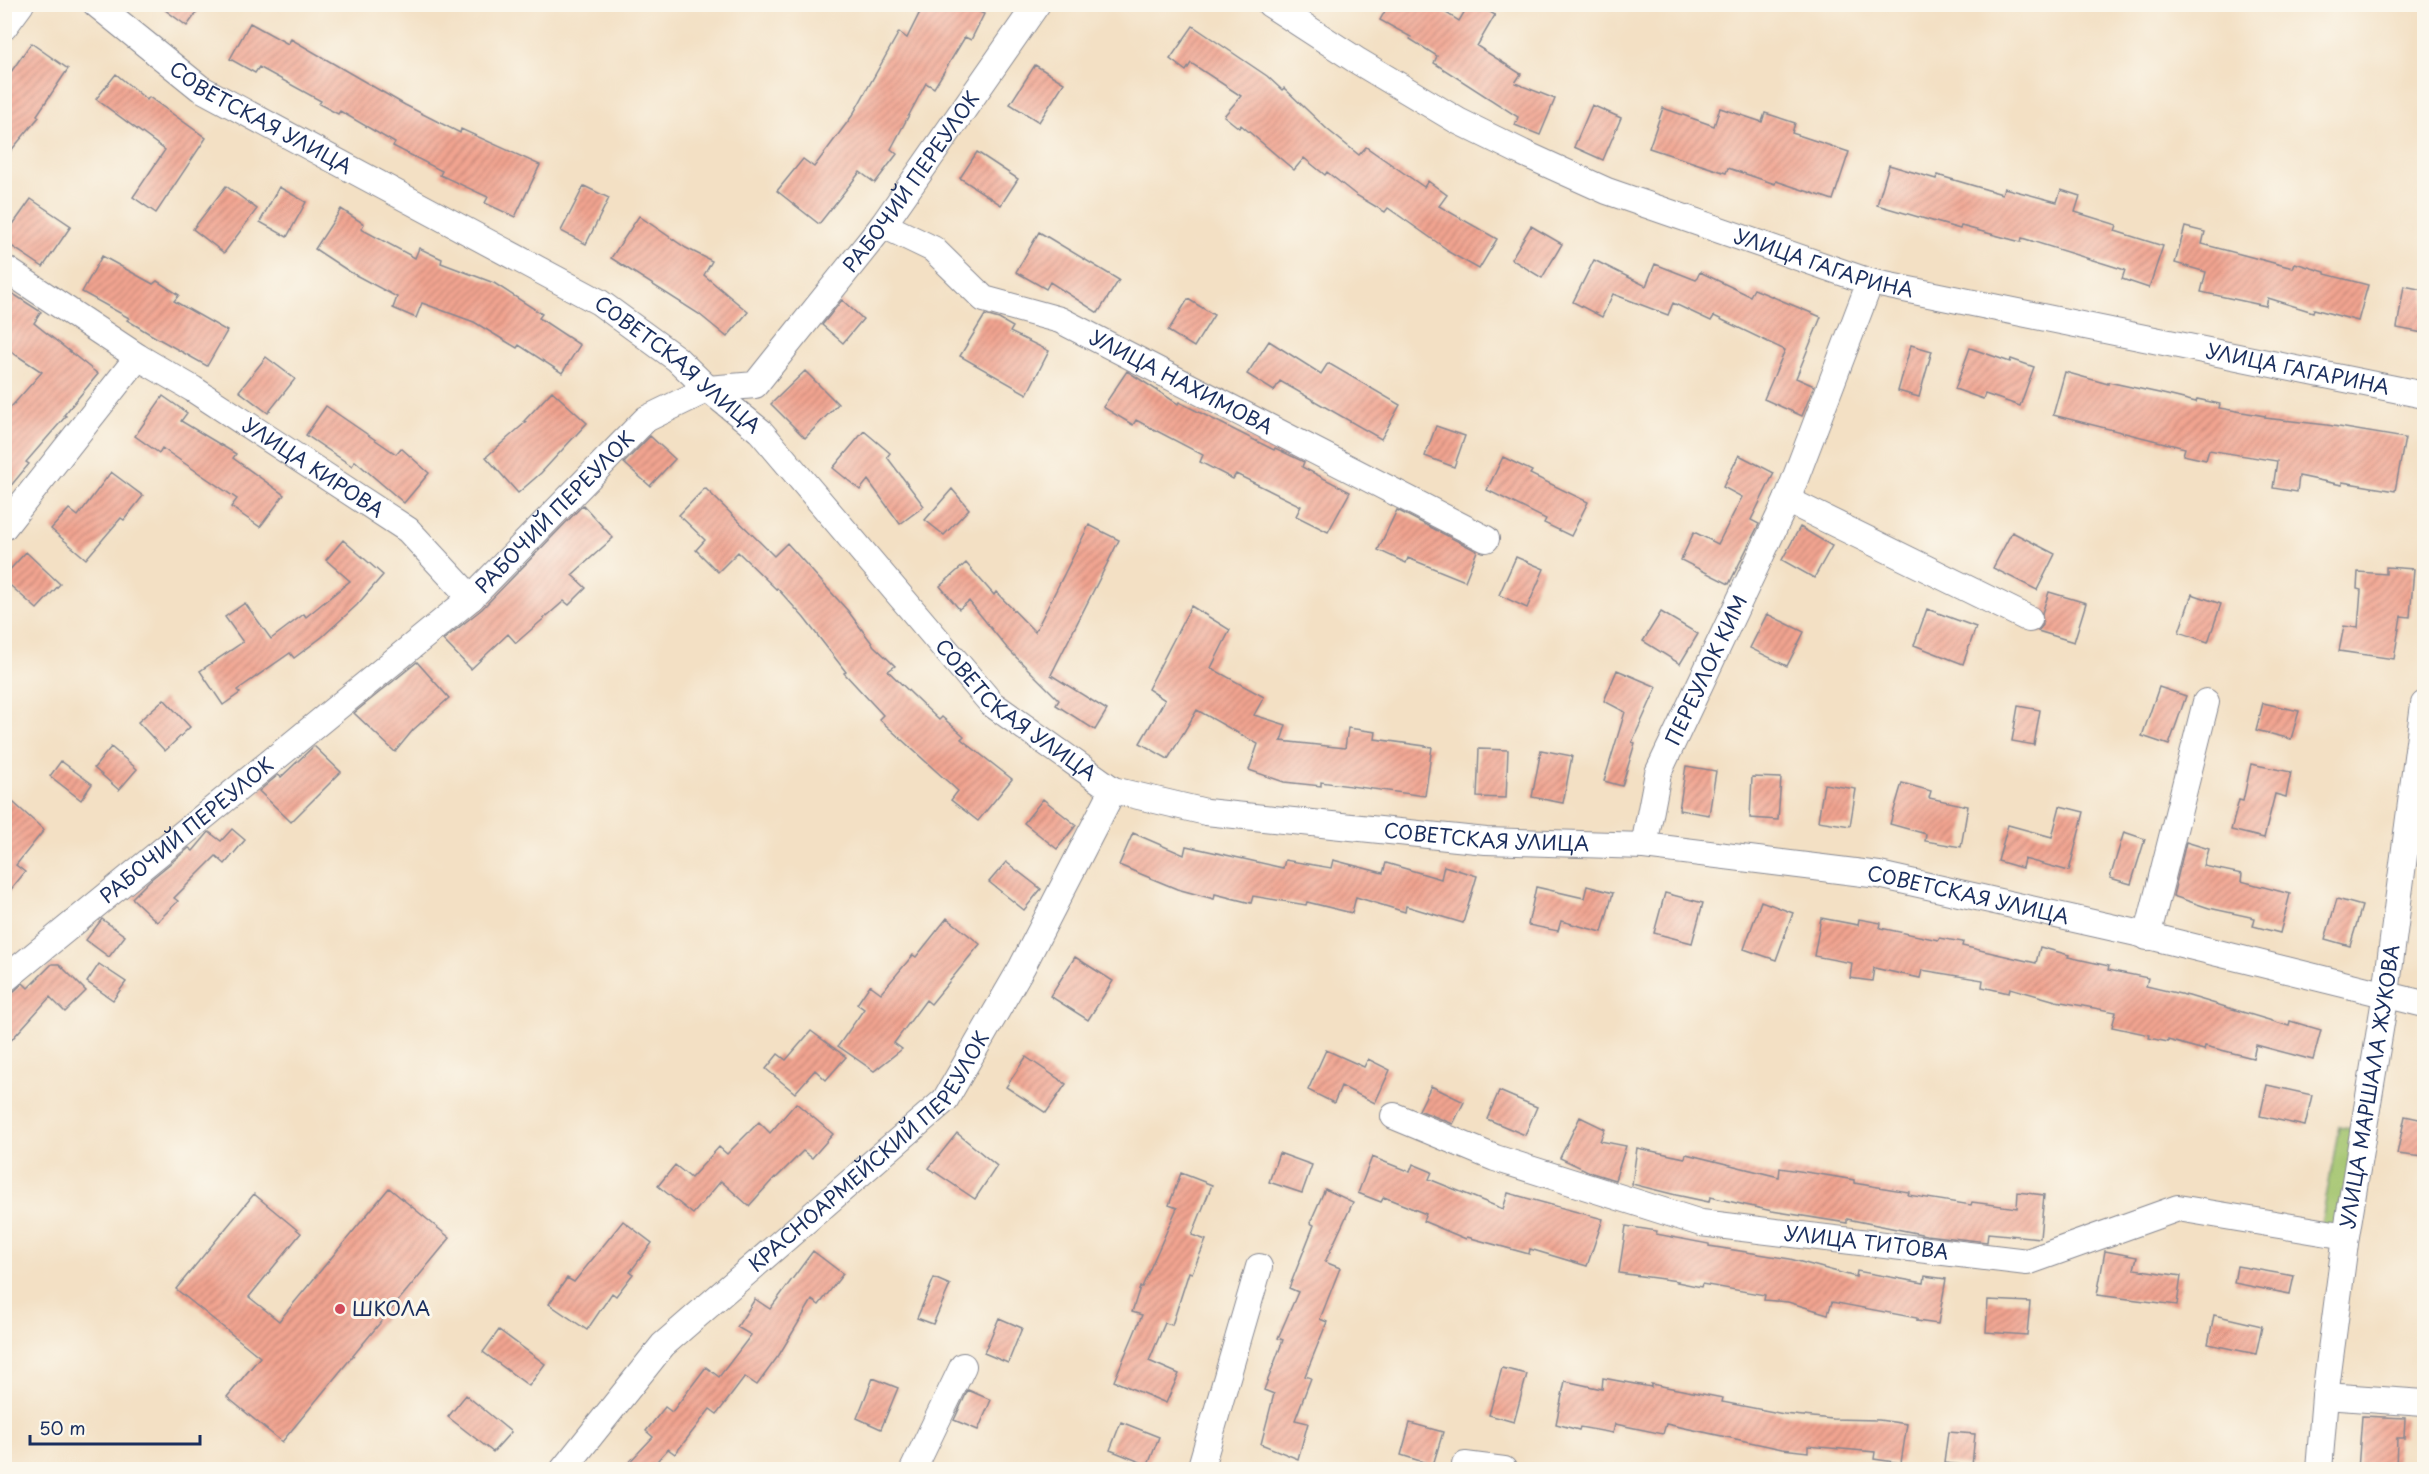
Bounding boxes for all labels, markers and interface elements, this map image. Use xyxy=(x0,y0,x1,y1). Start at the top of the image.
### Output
street label: СОВЕТСКАЯ УЛИЦА xyxy=(163,53,358,181)
street label: РАБОЧИЙ ПЕРЕУЛОК xyxy=(835,85,986,278)
street label: УЛИЦА ГАГАРИНА xyxy=(1730,220,1916,305)
street label: СОВЕТСКАЯ УЛИЦА xyxy=(589,288,768,440)
street label: УЛИЦА НАХИМОВА xyxy=(1085,322,1279,441)
street label: УЛИЦА ГАГАРИНА xyxy=(2203,335,2392,402)
street label: УЛИЦА КИРОВА xyxy=(237,409,390,524)
street label: РАБОЧИЙ ПЕРЕУЛОК xyxy=(467,424,640,600)
street label: ПЕРЕУЛОК КИМ xyxy=(1657,590,1754,750)
street label: СОВЕТСКАЯ УЛИЦА xyxy=(929,632,1103,788)
street label: РАБОЧИЙ ПЕРЕУЛОК xyxy=(93,750,279,910)
street label: СОВЕТСКАЯ УЛИЦА xyxy=(1382,814,1590,858)
street label: СОВЕТСКАЯ УЛИЦА xyxy=(1866,858,2072,931)
street label: УЛИЦА МАРШАЛА ЖУКОВА xyxy=(2331,943,2406,1231)
street label: КРАСНОАРМЕЙСКИЙ ПЕРЕУЛОК xyxy=(741,1025,996,1279)
street label: УЛИЦА ТИТОВА xyxy=(1783,1217,1950,1267)
place label: ШКОЛА xyxy=(352,1293,430,1323)
marker: ШКОЛА xyxy=(333,1302,347,1316)
scale bar xyxy=(30,1408,200,1446)
text: 50 m xyxy=(39,1414,86,1441)

